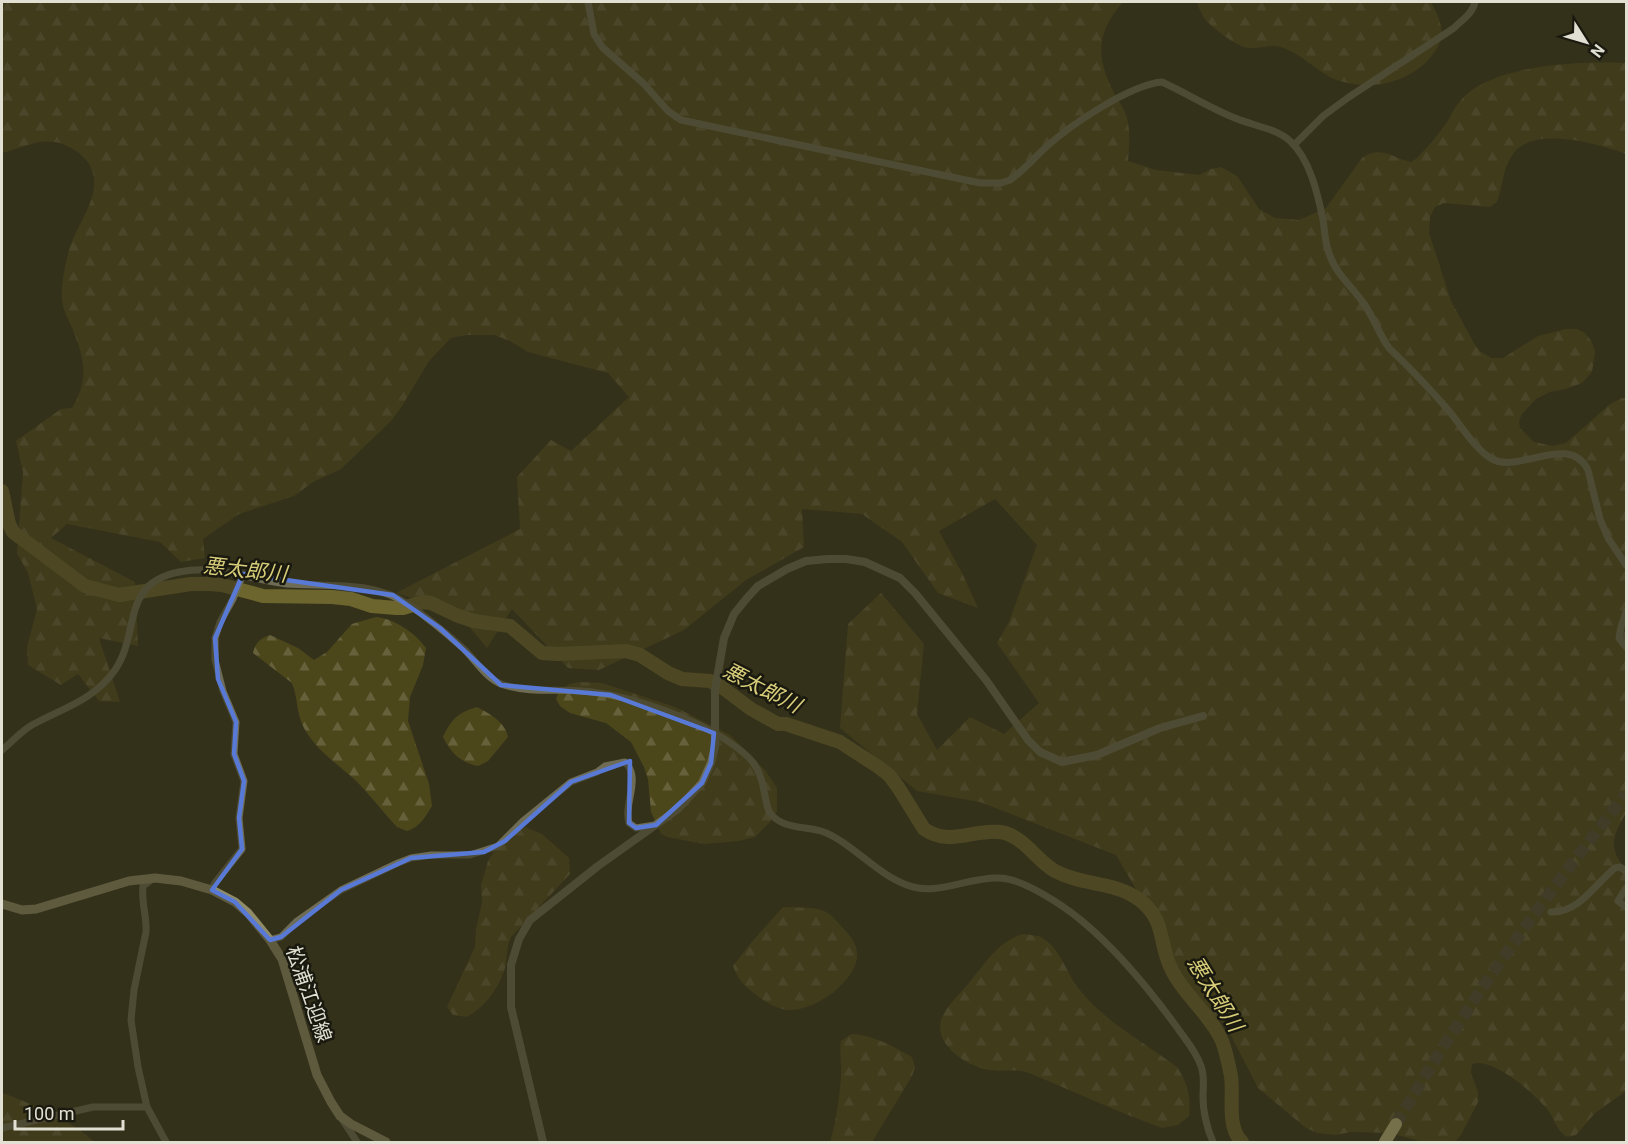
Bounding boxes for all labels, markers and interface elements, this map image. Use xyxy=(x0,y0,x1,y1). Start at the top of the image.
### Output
north arrow xyxy=(1556,12,1616,72)
text: N xyxy=(1587,40,1609,61)
water label: 悪太郎川 xyxy=(202,554,290,587)
water label: 悪太郎川 xyxy=(719,658,807,719)
street label: 松浦江迎線 xyxy=(281,943,337,1045)
water label: 悪太郎川 xyxy=(1183,952,1248,1038)
scale bar xyxy=(15,1093,123,1131)
text: 100 m xyxy=(24,1103,75,1124)

